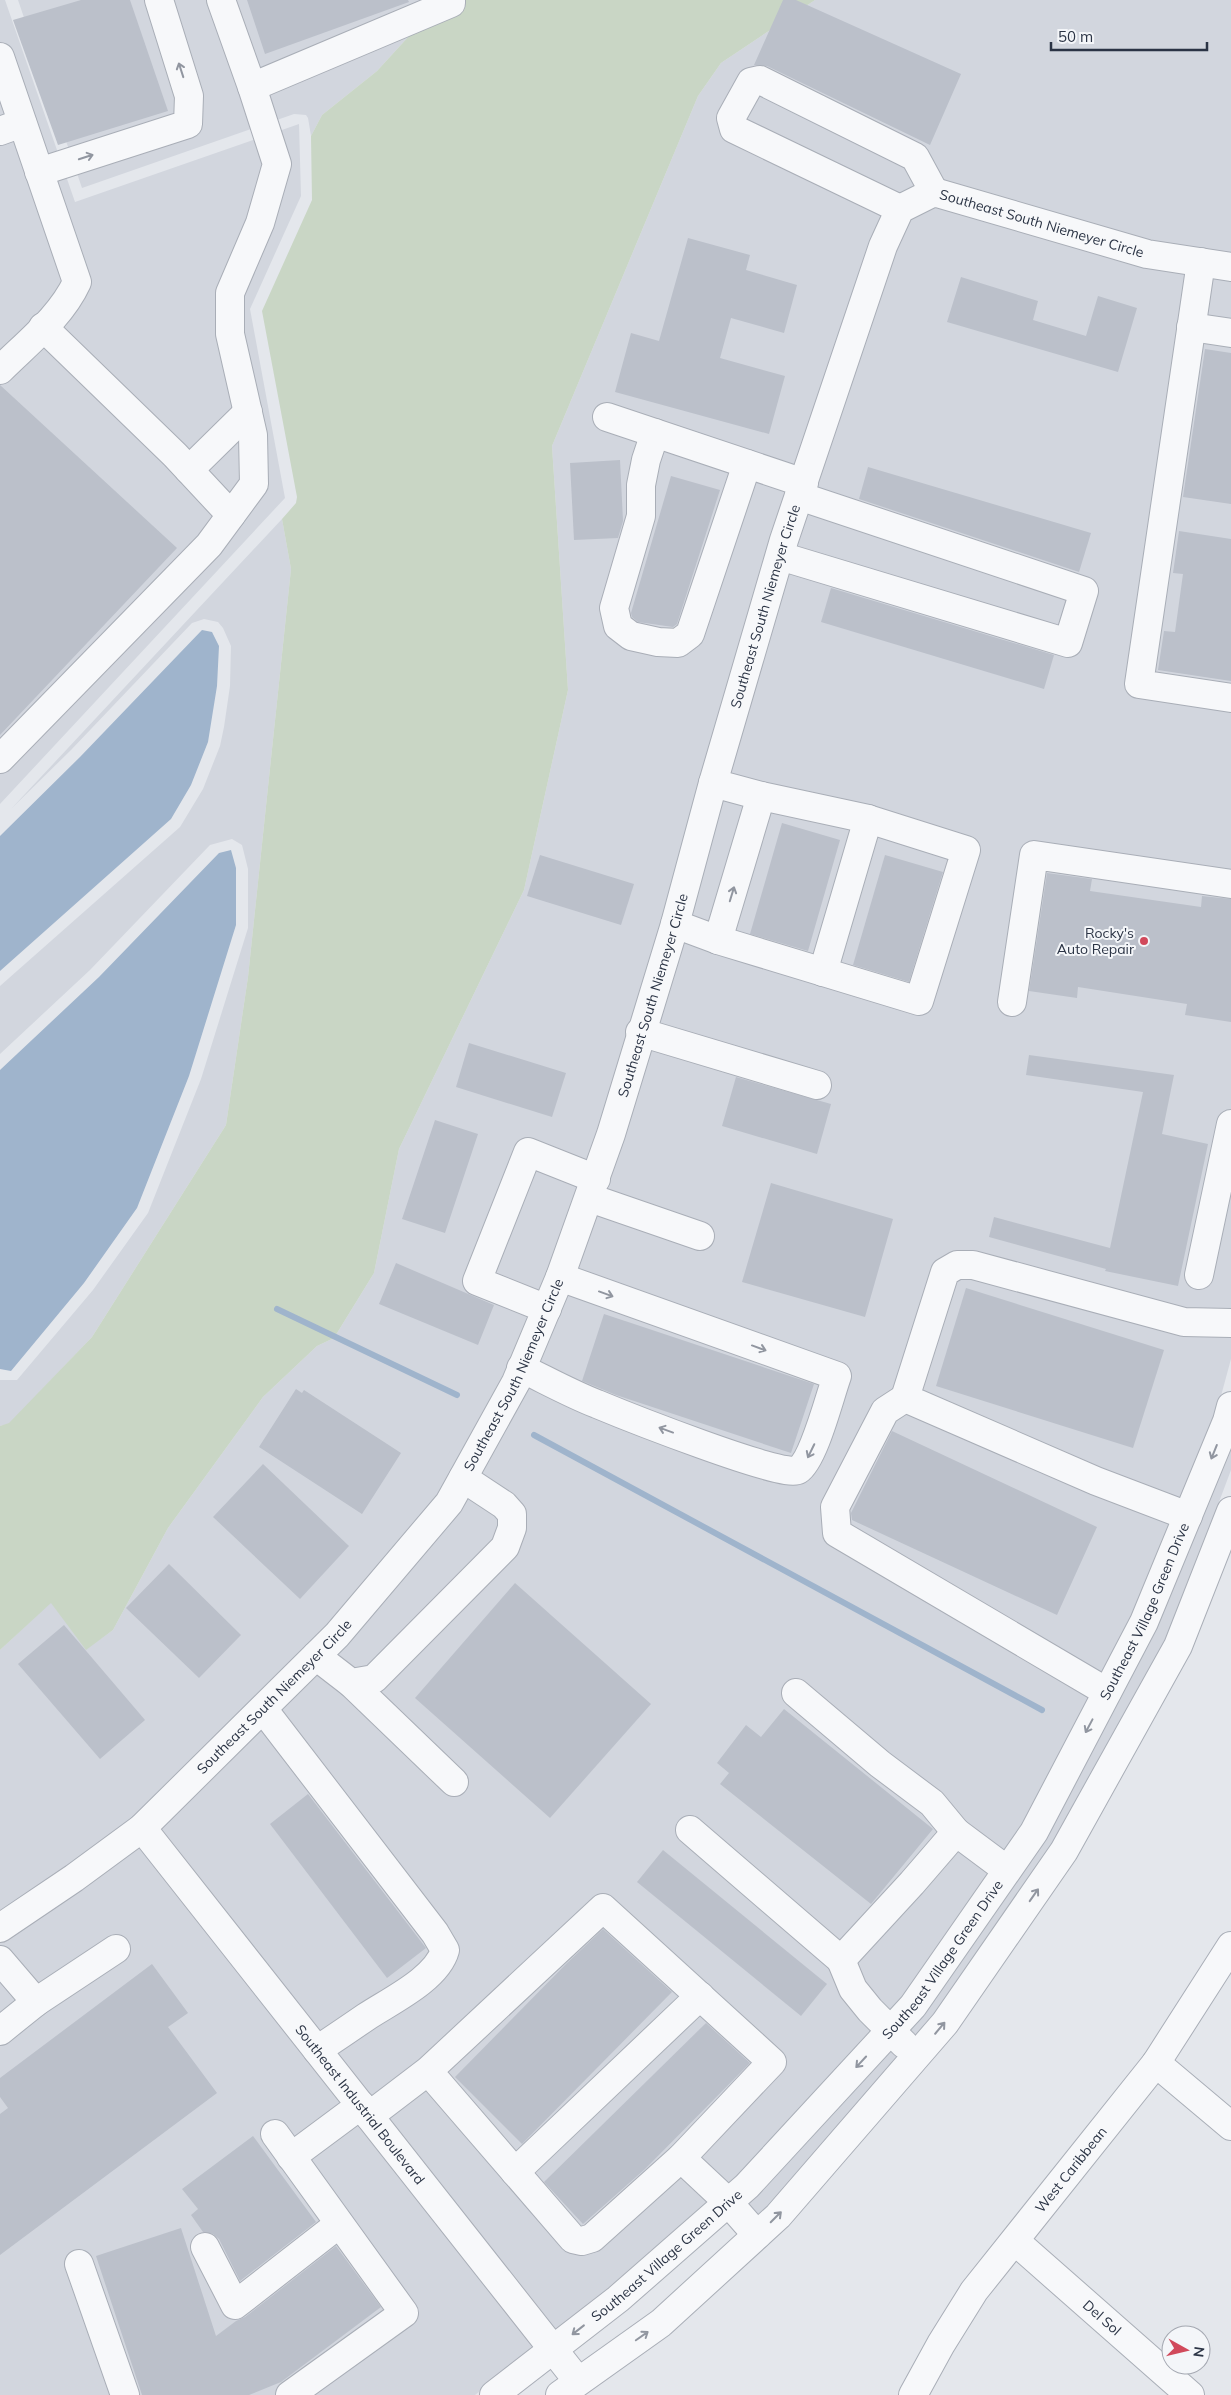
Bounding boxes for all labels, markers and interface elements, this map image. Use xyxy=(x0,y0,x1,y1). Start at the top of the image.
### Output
scale bar xyxy=(1051,20,1207,52)
text: 50 m xyxy=(1058,27,1093,46)
one-way arrow xyxy=(176,63,186,79)
one-way arrow xyxy=(77,152,93,161)
street label: Southeast South Niemeyer Circle xyxy=(937,185,1146,262)
street label: Southeast South Niemeyer Circle xyxy=(726,502,804,710)
one-way arrow xyxy=(727,886,737,902)
street label: Southeast South Niemeyer Circle xyxy=(614,892,692,1099)
place label: Rocky's Auto Repair xyxy=(1057,924,1135,958)
marker: Rocky's Auto Repair xyxy=(1138,935,1150,947)
street label: Southeast South Niemeyer Circle xyxy=(459,1276,567,1474)
one-way arrow xyxy=(598,1290,614,1299)
one-way arrow xyxy=(751,1344,767,1353)
one-way arrow xyxy=(658,1425,674,1434)
one-way arrow xyxy=(805,1444,815,1459)
one-way arrow xyxy=(1209,1444,1218,1459)
street label: Southeast Village Green Drive xyxy=(1096,1520,1193,1703)
street label: Southeast South Niemeyer Circle xyxy=(193,1616,355,1778)
one-way arrow xyxy=(1084,1719,1094,1734)
street label: Southeast Village Green Drive xyxy=(878,1876,1007,2043)
one-way arrow xyxy=(1029,1888,1039,1902)
street label: Southeast Industrial Boulevard xyxy=(291,2021,429,2188)
one-way arrow xyxy=(935,2022,946,2035)
one-way arrow xyxy=(855,2056,867,2069)
street label: West Caribbean xyxy=(1031,2123,1111,2216)
street label: Southeast Village Green Drive xyxy=(587,2185,746,2325)
one-way arrow xyxy=(770,2211,782,2223)
street label: Del Sol xyxy=(1079,2296,1125,2339)
one-way arrow xyxy=(572,2324,585,2335)
north arrow xyxy=(1161,2325,1211,2375)
one-way arrow xyxy=(635,2331,649,2341)
text: N xyxy=(1189,2345,1209,2358)

